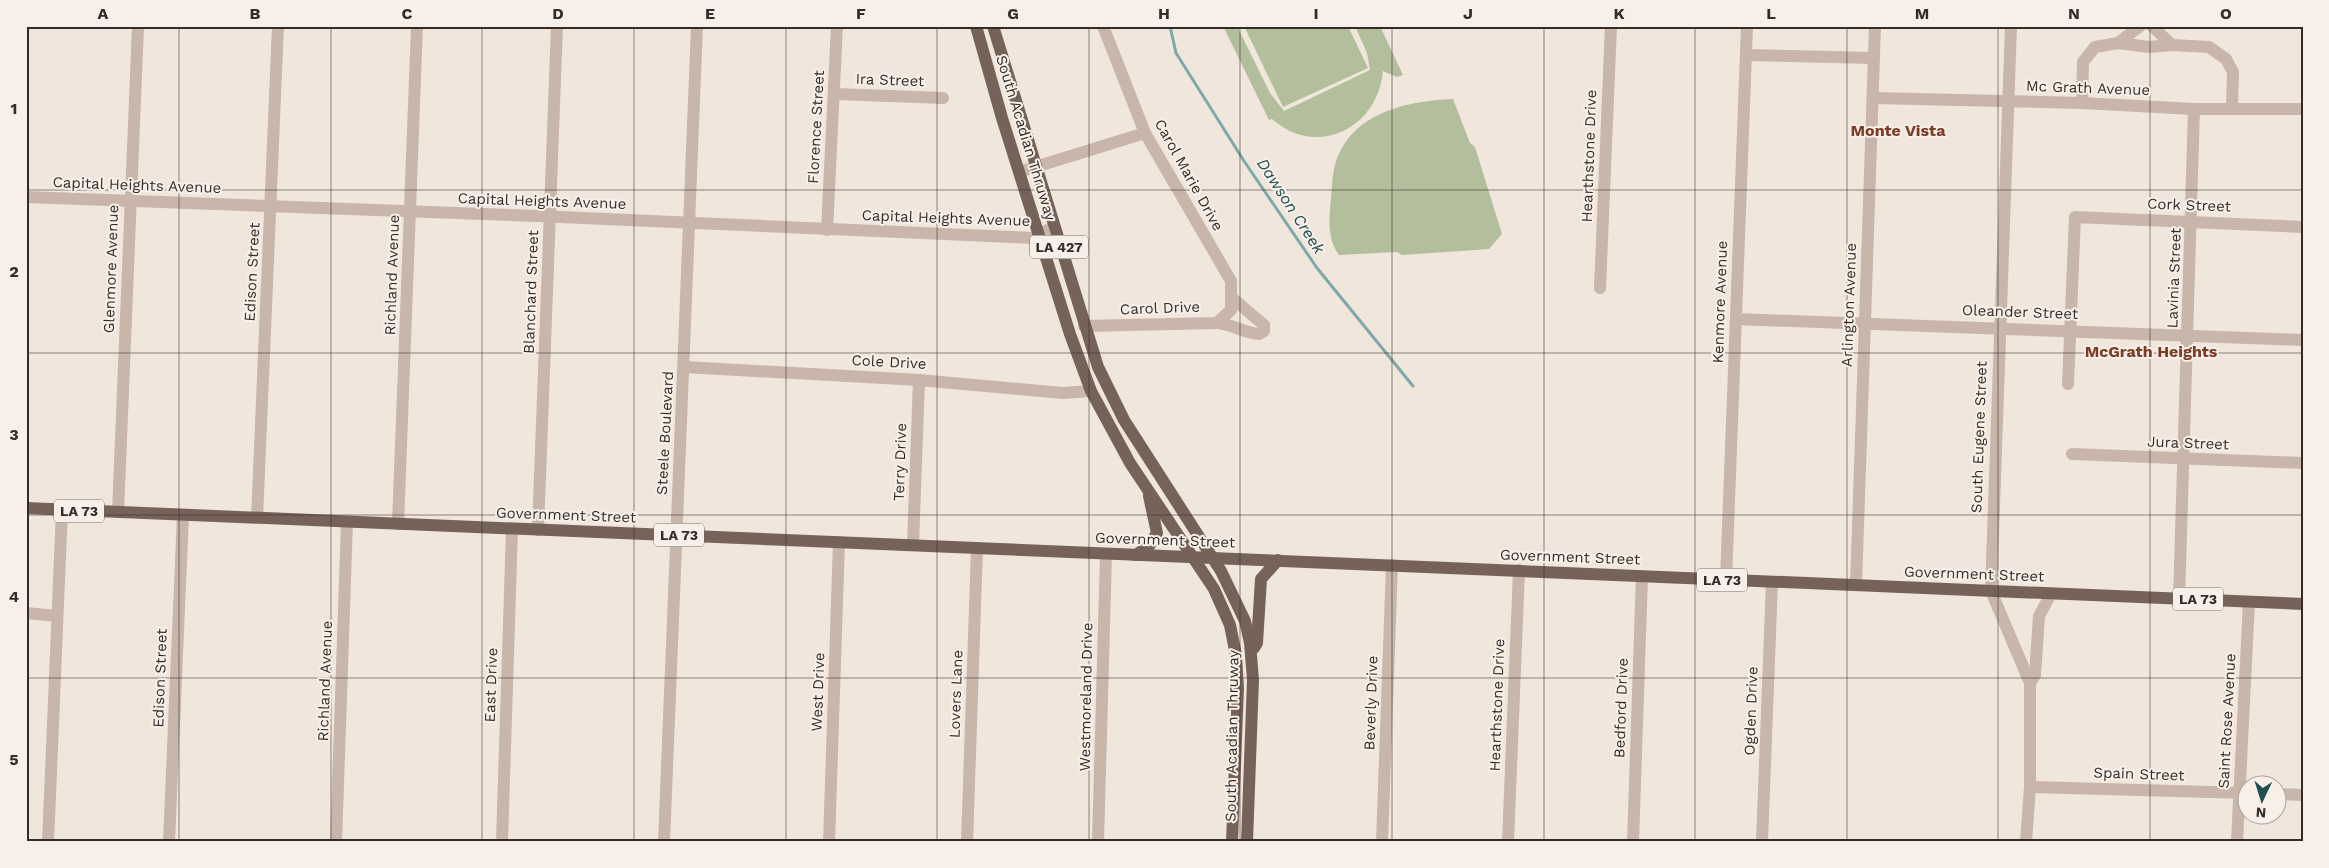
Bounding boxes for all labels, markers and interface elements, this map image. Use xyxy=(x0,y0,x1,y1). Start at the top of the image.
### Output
text: A xyxy=(98,4,109,23)
text: B xyxy=(250,4,261,23)
text: C xyxy=(402,4,413,23)
text: D xyxy=(552,4,564,23)
text: E xyxy=(705,4,715,23)
text: F xyxy=(856,4,866,23)
text: G xyxy=(1007,4,1019,23)
text: H xyxy=(1158,4,1170,23)
text: I xyxy=(1313,4,1319,23)
text: J xyxy=(1463,4,1473,23)
text: K xyxy=(1613,4,1625,23)
text: L xyxy=(1766,4,1776,23)
text: M xyxy=(1915,4,1929,23)
text: N xyxy=(2068,4,2080,23)
text: O xyxy=(2220,4,2232,23)
street label: South Acadian Thruway xyxy=(992,53,1060,223)
street label: Florence Street xyxy=(804,69,828,184)
street label: Ira Street xyxy=(855,70,925,90)
street label: Mc Grath Avenue xyxy=(2026,77,2150,99)
street label: Hearthstone Drive xyxy=(1578,89,1600,223)
text: 1 xyxy=(11,99,17,118)
street label: Carol Marie Drive xyxy=(1151,116,1227,234)
district label: Monte Vista xyxy=(1851,121,1946,140)
water label: Dawson Creek xyxy=(1253,155,1330,258)
street label: Capital Heights Avenue xyxy=(52,173,222,197)
street label: Capital Heights Avenue xyxy=(457,189,627,213)
street label: Cork Street xyxy=(2147,195,2232,215)
street label: Glenmore Avenue xyxy=(100,204,122,334)
street label: Capital Heights Avenue xyxy=(861,206,1031,230)
street label: Richland Avenue xyxy=(381,214,403,336)
street label: Edison Street xyxy=(240,221,264,322)
street label: Lavinia Street xyxy=(2163,227,2185,329)
street label: Blanchard Street xyxy=(520,229,542,354)
road number: LA 427 xyxy=(1030,236,1088,258)
street label: Kenmore Avenue xyxy=(1709,240,1731,364)
street label: Arlington Avenue xyxy=(1838,243,1860,367)
text: 2 xyxy=(9,262,19,281)
street label: Carol Drive xyxy=(1120,298,1200,318)
street label: Oleander Street xyxy=(1962,301,2079,323)
district label: McGrath Heights xyxy=(2085,342,2218,361)
street label: Cole Drive xyxy=(851,351,927,373)
street label: South Eugene Street xyxy=(1967,360,1991,513)
street label: Steele Boulevard xyxy=(653,371,677,495)
street label: Terry Drive xyxy=(890,423,910,501)
text: 3 xyxy=(9,425,19,444)
street label: Jura Street xyxy=(2147,433,2230,453)
road number: LA 73 xyxy=(54,500,104,522)
street label: Government Street xyxy=(496,504,637,526)
road number: LA 73 xyxy=(654,524,704,546)
street label: Government Street xyxy=(1095,529,1236,551)
street label: Government Street xyxy=(1500,546,1641,568)
street label: Government Street xyxy=(1904,563,2045,585)
road number: LA 73 xyxy=(1697,568,1747,592)
text: 4 xyxy=(9,587,19,606)
road number: LA 73 xyxy=(2173,588,2223,610)
street label: Richland Avenue xyxy=(314,620,336,742)
street label: Westmoreland Drive xyxy=(1076,622,1096,772)
street label: Edison Street xyxy=(149,627,171,728)
street label: Hearthstone Drive xyxy=(1486,638,1508,772)
street label: East Drive xyxy=(481,647,501,723)
street label: Lovers Lane xyxy=(945,649,967,739)
street label: South Acadian Thruway xyxy=(1221,650,1243,822)
street label: West Drive xyxy=(808,652,828,732)
street label: Saint Rose Avenue xyxy=(2214,653,2240,789)
street label: Beverly Drive xyxy=(1360,655,1382,751)
street label: Bedford Drive xyxy=(1610,658,1632,758)
street label: Ogden Drive xyxy=(1740,666,1762,756)
text: 5 xyxy=(9,750,19,769)
street label: Spain Street xyxy=(2093,763,2185,785)
north arrow xyxy=(2236,776,2286,826)
text: N xyxy=(2255,805,2267,821)

